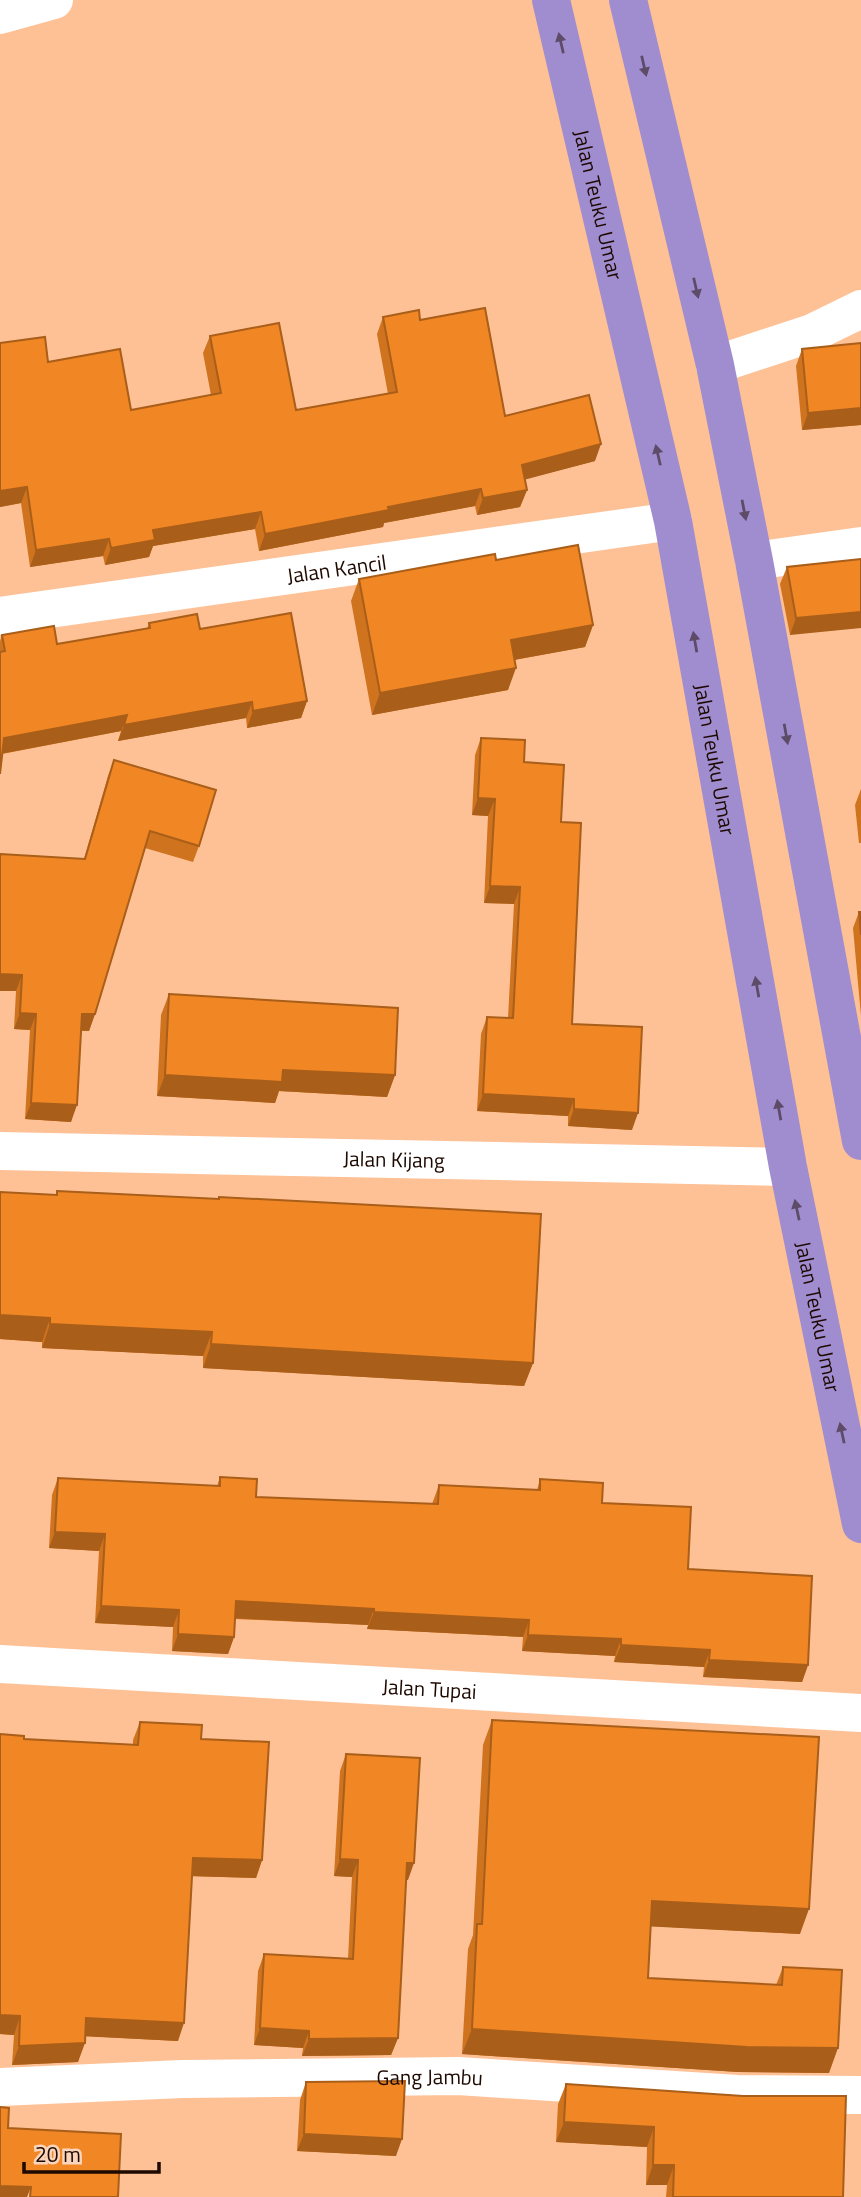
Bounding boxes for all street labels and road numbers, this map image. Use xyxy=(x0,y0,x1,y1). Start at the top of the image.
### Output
street label: Jalan Teuku Umar xyxy=(566,126,632,283)
street label: Jalan Kancil xyxy=(285,546,389,591)
street label: Jalan Teuku Umar xyxy=(686,681,745,838)
street label: Jalan Kijang xyxy=(343,1142,445,1176)
street label: Jalan Teuku Umar xyxy=(788,1238,850,1395)
street label: Jalan Tupai xyxy=(381,1670,477,1707)
street label: Gang Jambu xyxy=(376,2060,484,2094)

